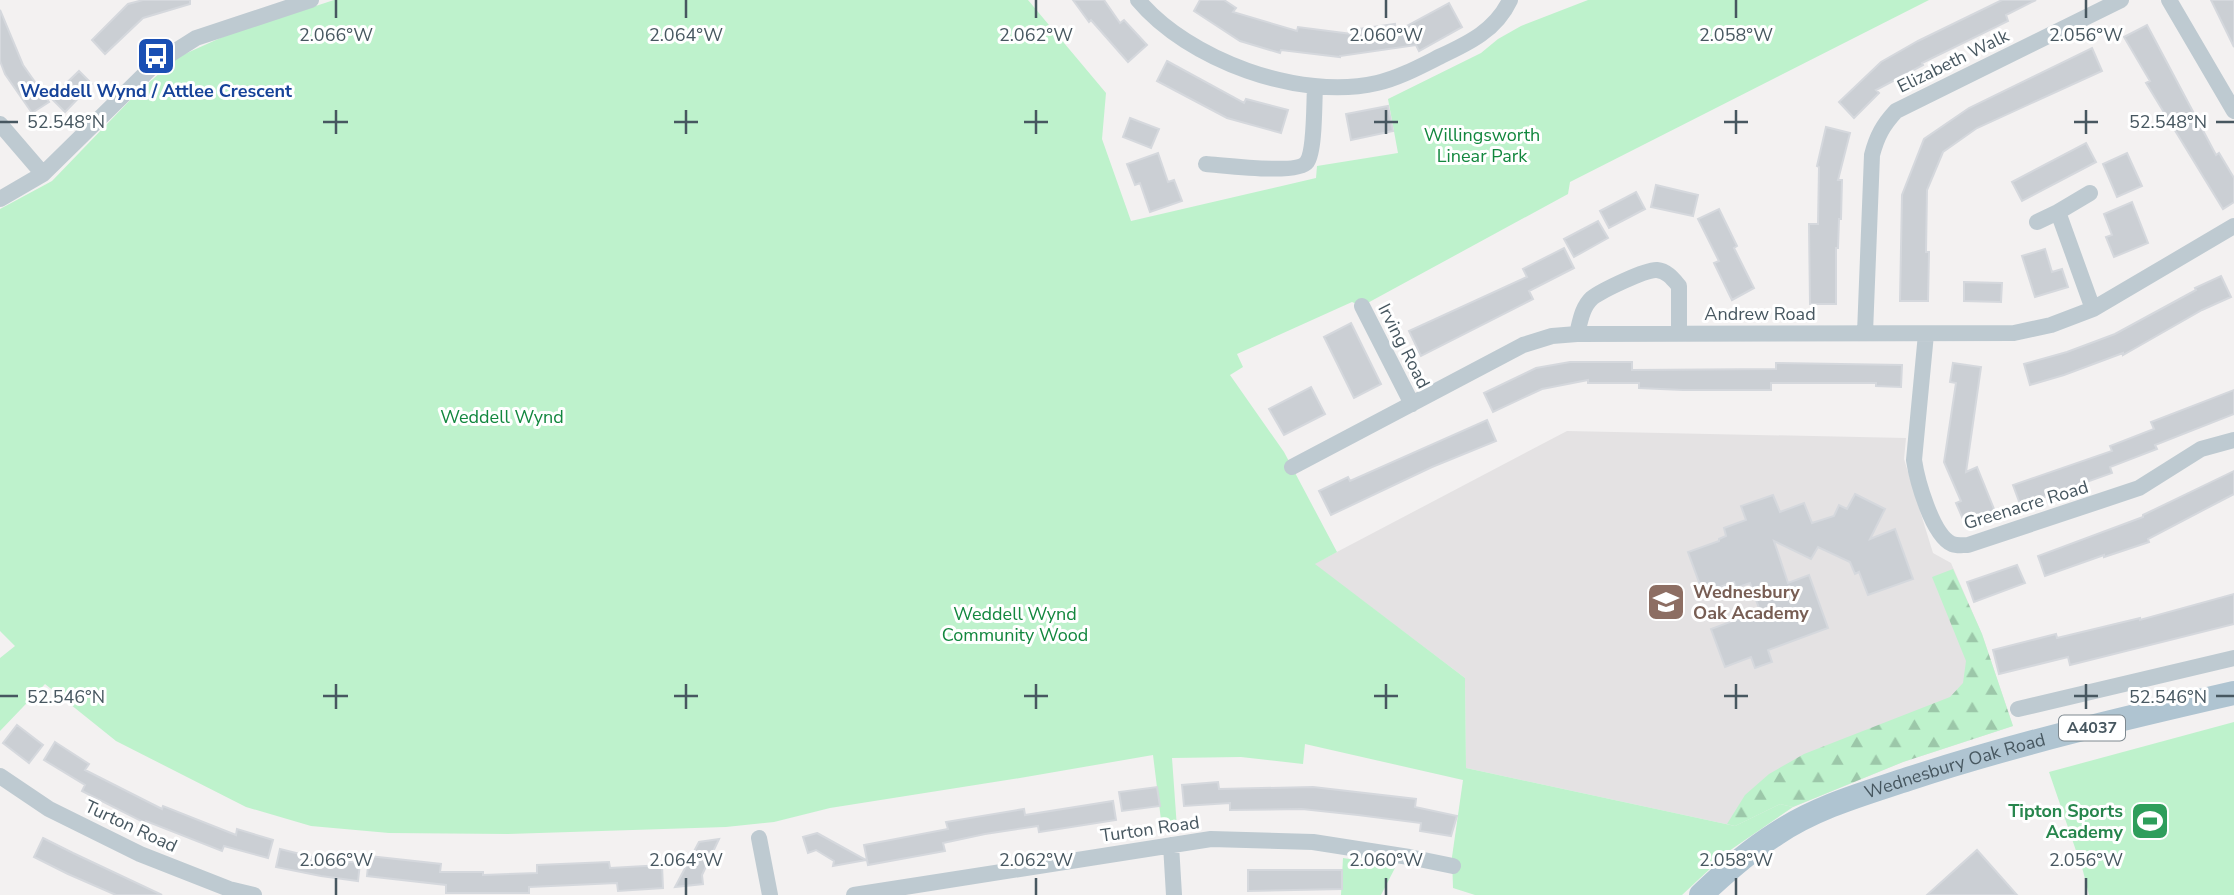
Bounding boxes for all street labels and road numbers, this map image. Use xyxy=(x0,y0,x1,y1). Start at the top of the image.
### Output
street label: Elizabeth Walk xyxy=(1893,23,2014,98)
street label: Irving Road xyxy=(1372,299,1436,393)
street label: Andrew Road xyxy=(1704,302,1816,326)
street label: Greenacre Road xyxy=(1961,475,2091,535)
road number: A4037 xyxy=(2059,716,2125,740)
street label: Wednesbury Oak Road xyxy=(1861,727,2048,804)
street label: Turton Road xyxy=(81,794,181,858)
street label: Turton Road xyxy=(1099,810,1201,848)

